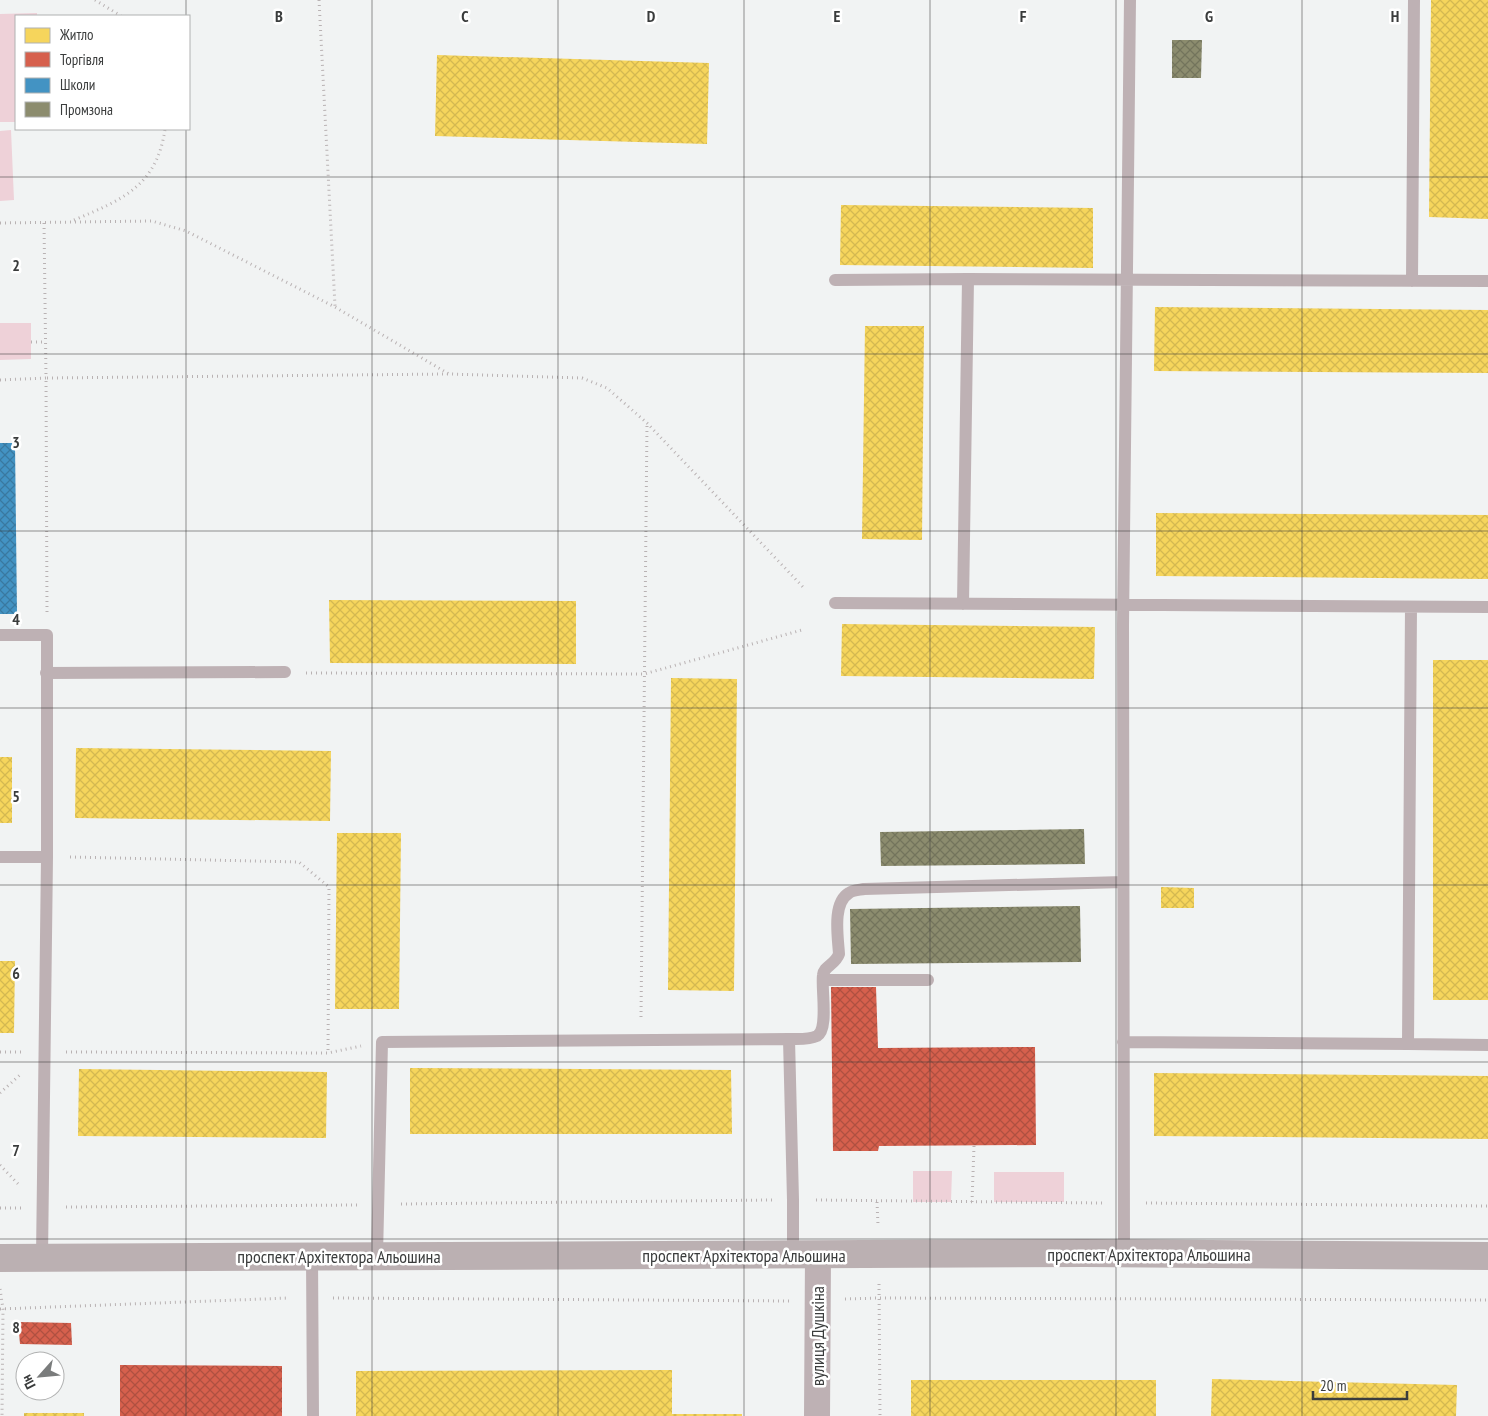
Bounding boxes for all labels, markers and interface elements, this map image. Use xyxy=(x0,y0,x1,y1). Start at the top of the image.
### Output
text: B xyxy=(275,6,283,26)
text: C xyxy=(461,6,469,26)
text: D xyxy=(647,6,656,26)
text: E xyxy=(834,6,841,26)
text: F xyxy=(1020,6,1027,26)
text: G xyxy=(1205,6,1213,26)
text: H xyxy=(1391,6,1399,26)
legend xyxy=(15,15,190,130)
text: Житло xyxy=(59,25,94,44)
text: Торгівля xyxy=(60,50,104,69)
text: Школи xyxy=(60,75,95,94)
text: Промзона xyxy=(60,100,113,119)
text: 2 xyxy=(12,255,20,275)
text: 3 xyxy=(12,432,20,452)
text: 4 xyxy=(12,609,20,629)
text: 5 xyxy=(12,786,20,806)
text: 6 xyxy=(12,963,20,983)
text: 7 xyxy=(12,1140,20,1160)
street label: проспект Архітектора Альошина xyxy=(1047,1243,1251,1266)
street label: проспект Архітектора Альошина xyxy=(642,1244,846,1267)
street label: проспект Архітектора Альошина xyxy=(237,1245,441,1268)
street label: вулиця Душкіна xyxy=(806,1286,829,1386)
text: 8 xyxy=(12,1317,20,1337)
north arrow xyxy=(15,1351,65,1401)
scale bar xyxy=(1313,1368,1407,1400)
text: Пн xyxy=(17,1372,40,1392)
text: 20 m xyxy=(1320,1376,1346,1395)

